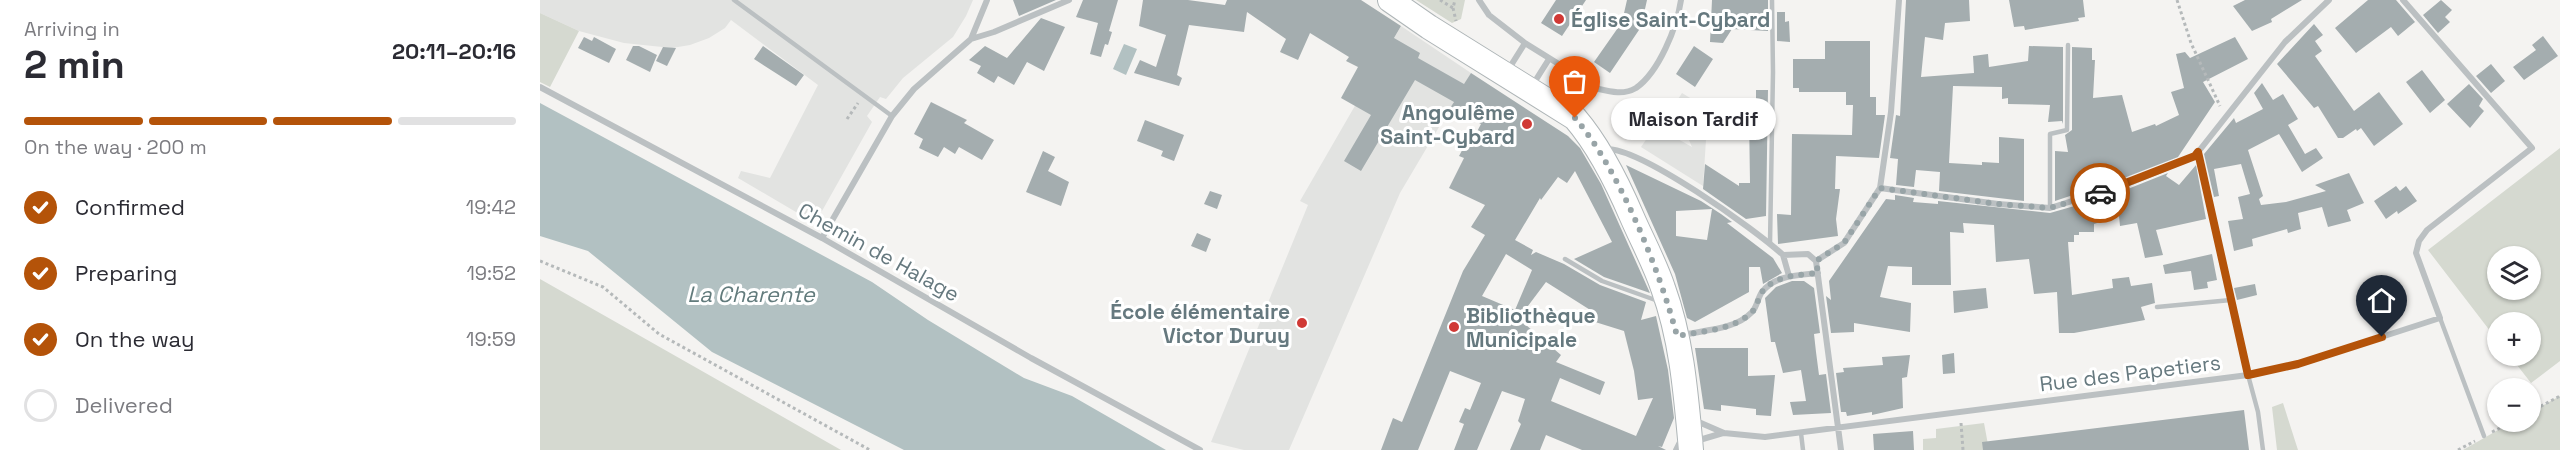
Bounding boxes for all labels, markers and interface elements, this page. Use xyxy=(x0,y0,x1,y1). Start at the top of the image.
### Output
place label: Église Saint-Cybard xyxy=(1571,6,1770,33)
marker: Église Saint-Cybard xyxy=(1552,12,1566,26)
text: Arriving in xyxy=(24,16,120,42)
text: 20:11–20:16 xyxy=(392,37,516,65)
text: 2 min xyxy=(24,40,125,89)
pin xyxy=(1549,56,1600,118)
icon: bag xyxy=(1558,65,1591,98)
callout: Maison Tardif xyxy=(1611,97,1776,139)
place label: Angoulême Saint-Cybard xyxy=(1380,99,1515,150)
text: Maison Tardif xyxy=(1629,106,1759,132)
marker: Angoulême Saint-Cybard xyxy=(1520,117,1534,131)
text: On the way · 200 m xyxy=(24,134,207,160)
courier xyxy=(2070,163,2130,223)
icon: car xyxy=(2084,177,2117,210)
icon: check xyxy=(24,191,57,224)
text: Confirmed xyxy=(75,193,185,221)
text: 19:42 xyxy=(466,194,516,220)
street label: Chemin de Halage xyxy=(794,196,964,308)
map controls xyxy=(2487,246,2541,432)
button: layers xyxy=(2487,246,2541,300)
icon: check xyxy=(24,257,57,290)
text: Preparing xyxy=(75,259,177,287)
text: 19:52 xyxy=(466,260,516,286)
pin xyxy=(2356,275,2407,337)
water label: La Charente xyxy=(687,280,816,308)
icon: home xyxy=(2365,284,2398,317)
place label: École élémentaire Victor Duruy xyxy=(1110,298,1290,349)
place label: Bibliothèque Municipale xyxy=(1466,302,1596,353)
button: + xyxy=(2487,312,2541,366)
marker: École élémentaire Victor Duruy xyxy=(1295,316,1309,330)
marker: Bibliothèque Municipale xyxy=(1447,320,1461,334)
icon: check xyxy=(24,323,57,356)
text: On the way xyxy=(75,325,194,353)
text: 19:59 xyxy=(466,326,516,352)
street label: Rue des Papetiers xyxy=(2038,348,2222,398)
button: − xyxy=(2487,378,2541,432)
text: Delivered xyxy=(75,391,173,419)

